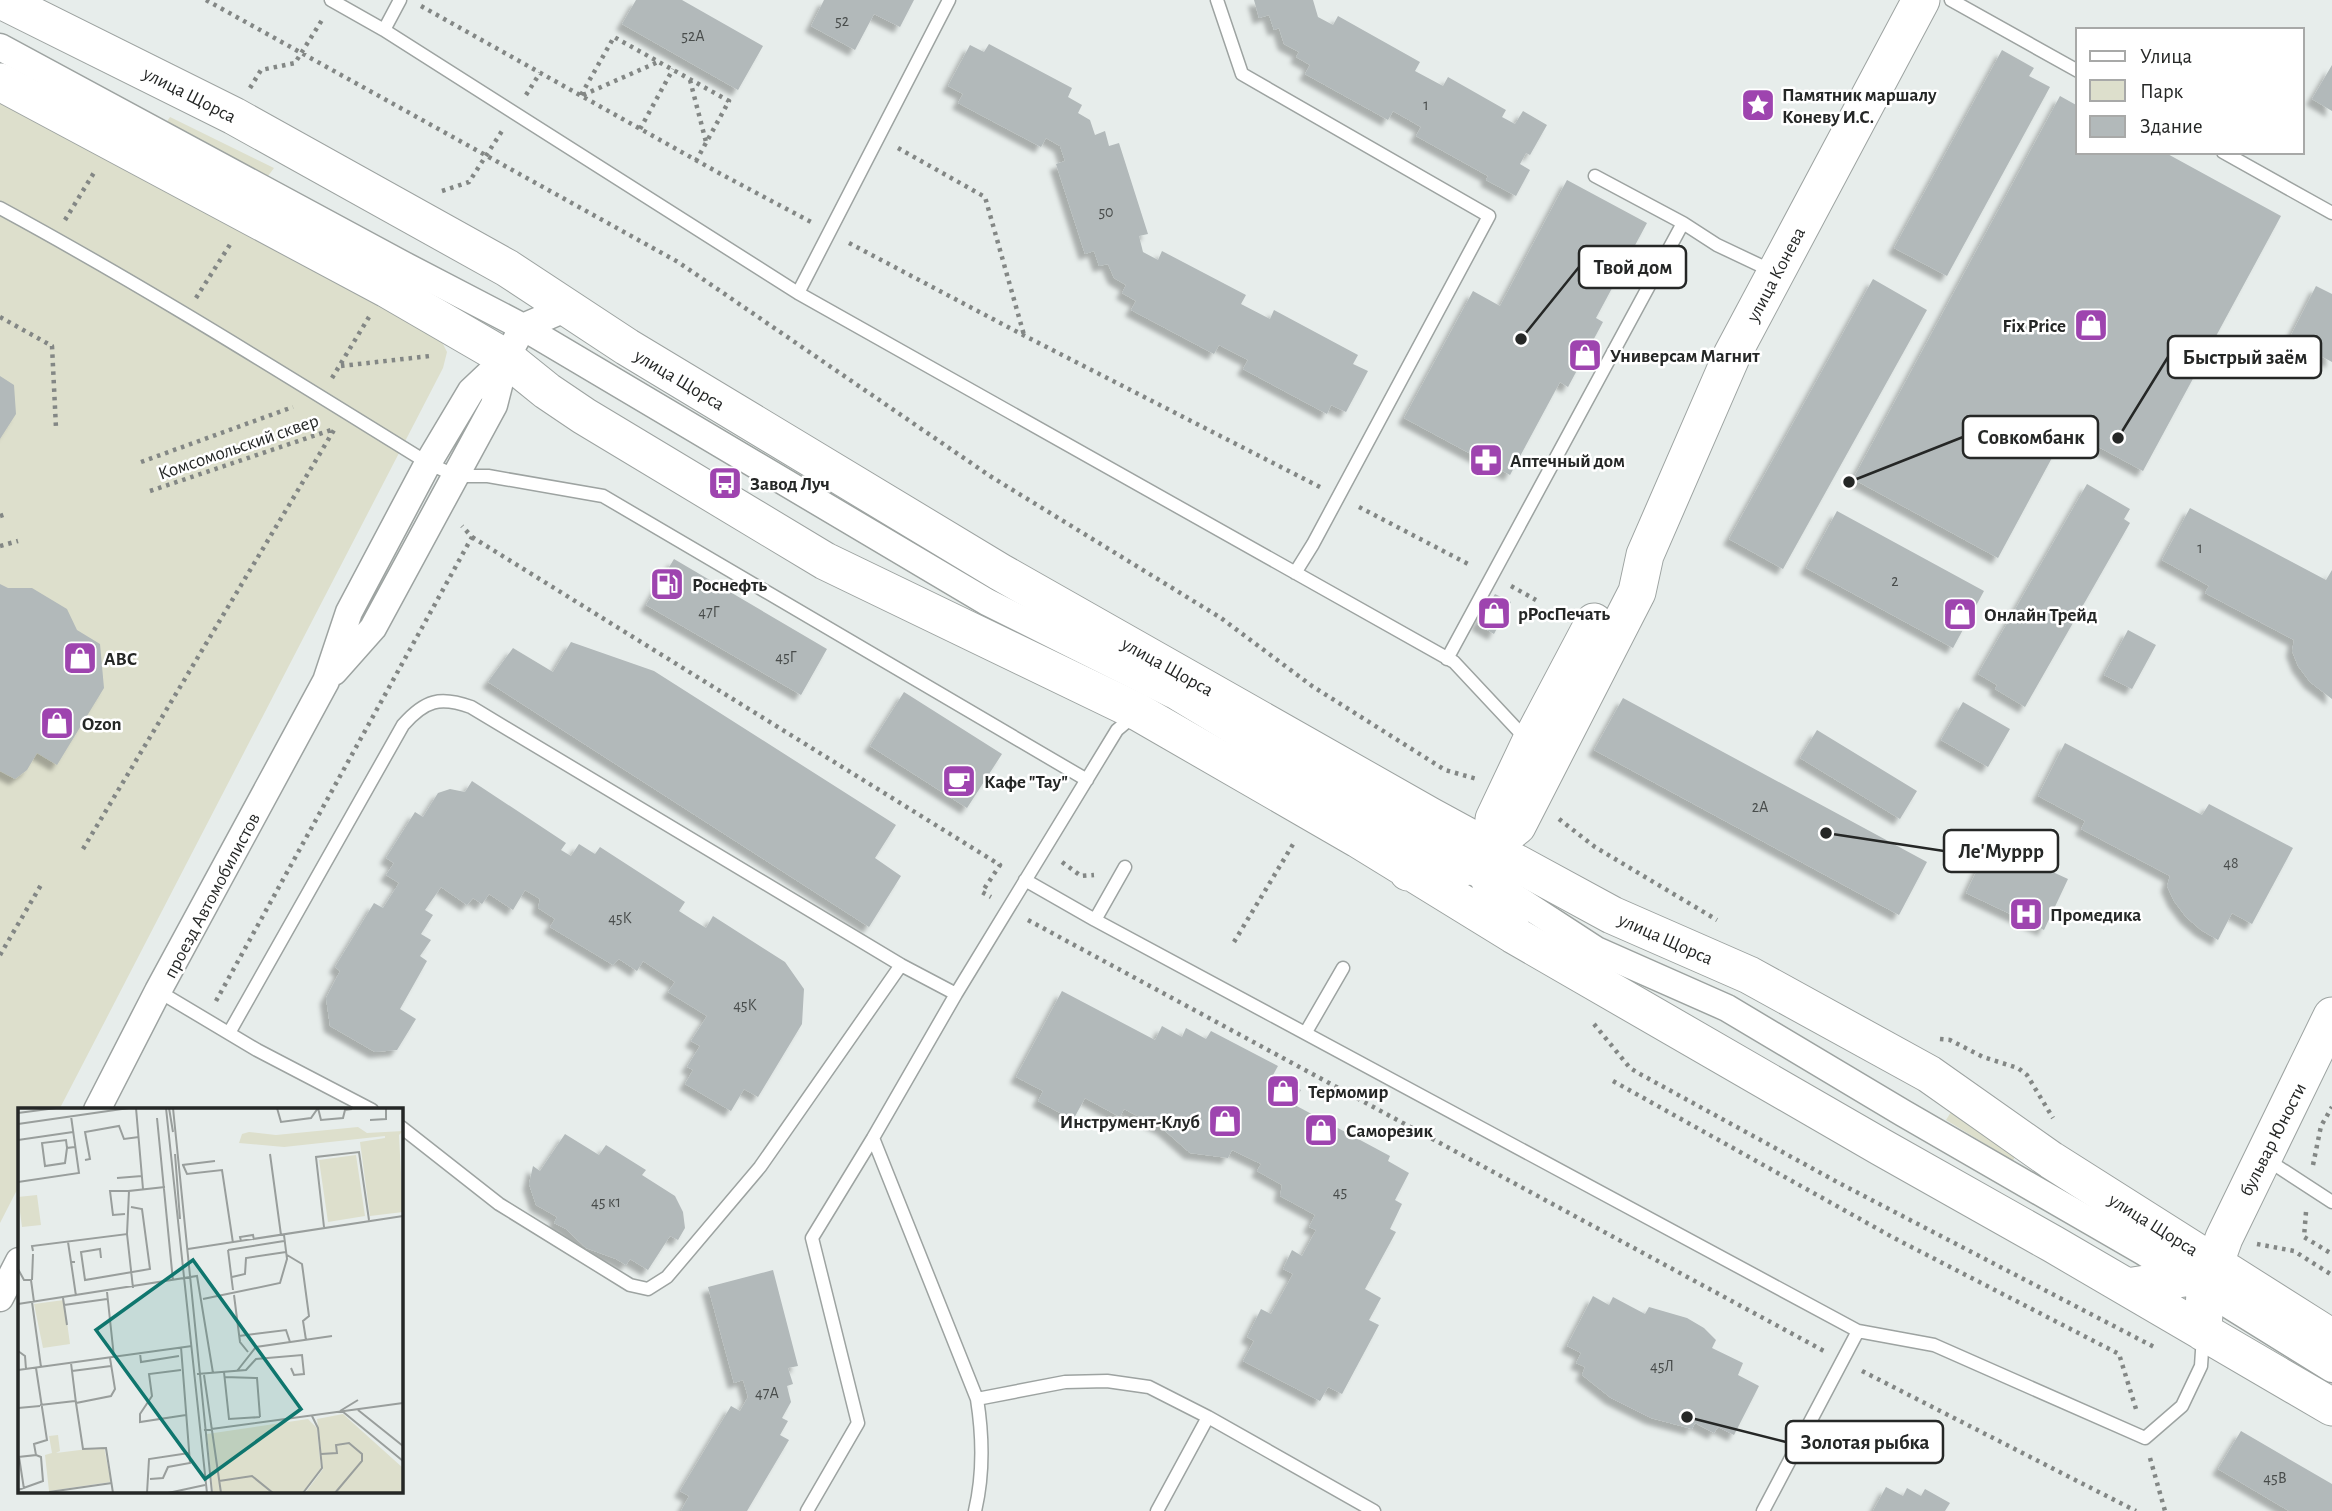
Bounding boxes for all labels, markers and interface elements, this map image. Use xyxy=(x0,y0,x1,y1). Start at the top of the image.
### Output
house number: 52 xyxy=(835,13,849,29)
house number: 52А xyxy=(681,28,705,44)
legend xyxy=(2076,28,2304,154)
text: Улица xyxy=(2140,46,2193,67)
street label: улица Щорса xyxy=(139,63,239,127)
text: Парк xyxy=(2140,81,2184,102)
place icon: Памятник маршалу Коневу И.С. xyxy=(1739,86,1777,124)
place label: Памятник маршалу Коневу И.С. xyxy=(1782,86,1937,127)
house number: 1 xyxy=(1423,97,1429,113)
text: Здание xyxy=(2140,116,2203,137)
house number: 50 xyxy=(1098,204,1114,220)
street label: улица Конева xyxy=(1743,224,1809,326)
callout: Твой дом xyxy=(1579,246,1686,288)
text: Твой дом xyxy=(1593,257,1673,278)
shop icon: Fix Price xyxy=(2072,306,2110,344)
place label: Fix Price xyxy=(2003,317,2066,336)
shop icon: Универсам Магнит xyxy=(1566,336,1604,374)
callout: Быстрый заём xyxy=(2168,336,2321,378)
street label: улица Щорса xyxy=(630,346,728,415)
place label: Универсам Магнит xyxy=(1610,347,1760,366)
text: Быстрый заём xyxy=(2183,347,2307,368)
street label: Комсомольский сквер xyxy=(156,411,321,484)
callout: Совкомбанк xyxy=(1963,416,2098,458)
text: Совкомбанк xyxy=(1977,427,2085,448)
pharmacy icon: Аптечный дом xyxy=(1467,441,1505,479)
place label: Аптечный дом xyxy=(1510,452,1625,471)
bus stop icon: Завод Луч xyxy=(706,464,744,502)
place label: Завод Луч xyxy=(750,475,830,494)
house number: 1 xyxy=(2197,540,2203,556)
fuel station icon: Роснефть xyxy=(648,565,686,603)
house number: 2 xyxy=(1891,573,1899,589)
place label: Роснефть xyxy=(692,576,767,595)
shop icon: рРосПечать xyxy=(1475,594,1513,632)
shop icon: Онлайн Трейд xyxy=(1941,595,1979,633)
house number: 47Г xyxy=(698,604,721,620)
place label: рРосПечать xyxy=(1518,605,1610,624)
place label: Онлайн Трейд xyxy=(1984,606,2097,625)
street label: улица Щорса xyxy=(1118,634,1216,700)
shop icon: АВС xyxy=(61,639,99,677)
house number: 45Г xyxy=(775,649,798,665)
place label: АВС xyxy=(104,650,137,669)
shop icon: Ozon xyxy=(38,704,76,742)
place label: Ozon xyxy=(82,715,121,734)
cafe icon: Кафе "Тау" xyxy=(940,762,978,800)
place label: Кафе "Тау" xyxy=(984,773,1068,792)
house number: 2А xyxy=(1752,799,1769,815)
street label: проезд Автомобилистов xyxy=(161,810,264,982)
callout: Ле'Муррр xyxy=(1944,830,2058,872)
text: Ле'Муррр xyxy=(1958,841,2044,862)
house number: 48 xyxy=(2223,855,2239,871)
hospital icon: Промедика xyxy=(2007,895,2045,933)
place label: Промедика xyxy=(2050,906,2141,925)
house number: 45К xyxy=(608,910,632,926)
street label: улица Щорса xyxy=(1614,910,1716,969)
house number: 45К xyxy=(733,997,757,1013)
shop icon: Термомир xyxy=(1264,1072,1302,1110)
street label: бульвар Юности xyxy=(2237,1080,2310,1199)
place label: Термомир xyxy=(1308,1083,1388,1102)
shop icon: Инструмент-Клуб xyxy=(1206,1102,1244,1140)
inset map xyxy=(18,1108,402,1494)
shop icon: Саморезик xyxy=(1302,1111,1340,1149)
place label: Инструмент-Клуб xyxy=(1060,1113,1200,1132)
place label: Саморезик xyxy=(1346,1122,1434,1141)
house number: 45 xyxy=(1333,1184,1347,1200)
street label: улица Щорса xyxy=(2104,1190,2201,1260)
house number: 45 к1 xyxy=(591,1194,621,1210)
house number: 45Л xyxy=(1650,1358,1674,1374)
house number: 47А xyxy=(755,1385,779,1401)
callout: Золотая рыбка xyxy=(1786,1421,1943,1463)
text: Золотая рыбка xyxy=(1801,1432,1930,1453)
house number: 45В xyxy=(2263,1470,2287,1486)

